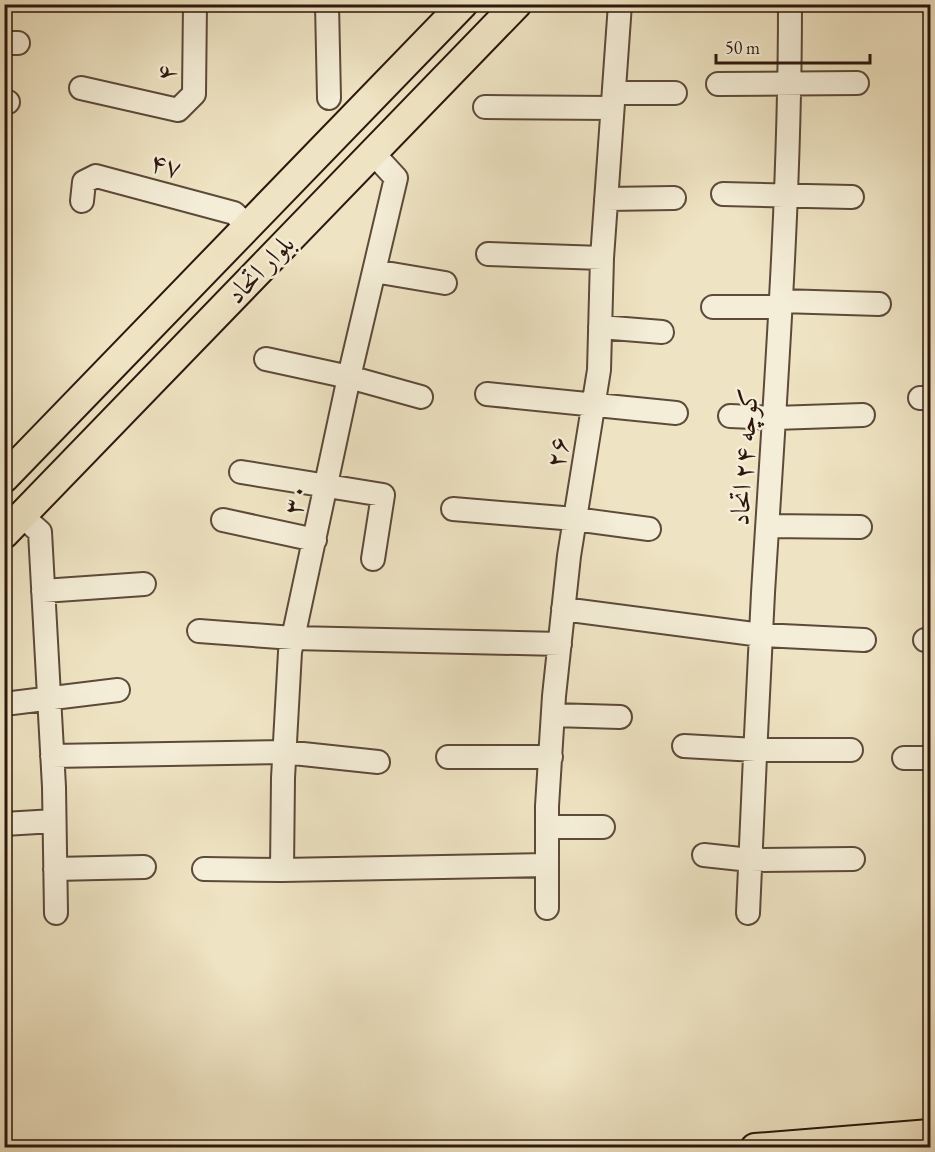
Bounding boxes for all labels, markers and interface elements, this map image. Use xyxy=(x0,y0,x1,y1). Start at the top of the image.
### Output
scale bar xyxy=(716,27,870,65)
text: 50 m xyxy=(725,36,760,59)
street label: ۴ xyxy=(148,64,183,81)
street label: ۴۷ xyxy=(146,144,186,186)
street label: بلوار اتحاد xyxy=(218,226,301,311)
street label: کوچه ۲۴ اتحاد xyxy=(721,387,767,527)
street label: ۲۶ xyxy=(537,434,576,470)
street label: ۳۰ xyxy=(274,480,315,518)

